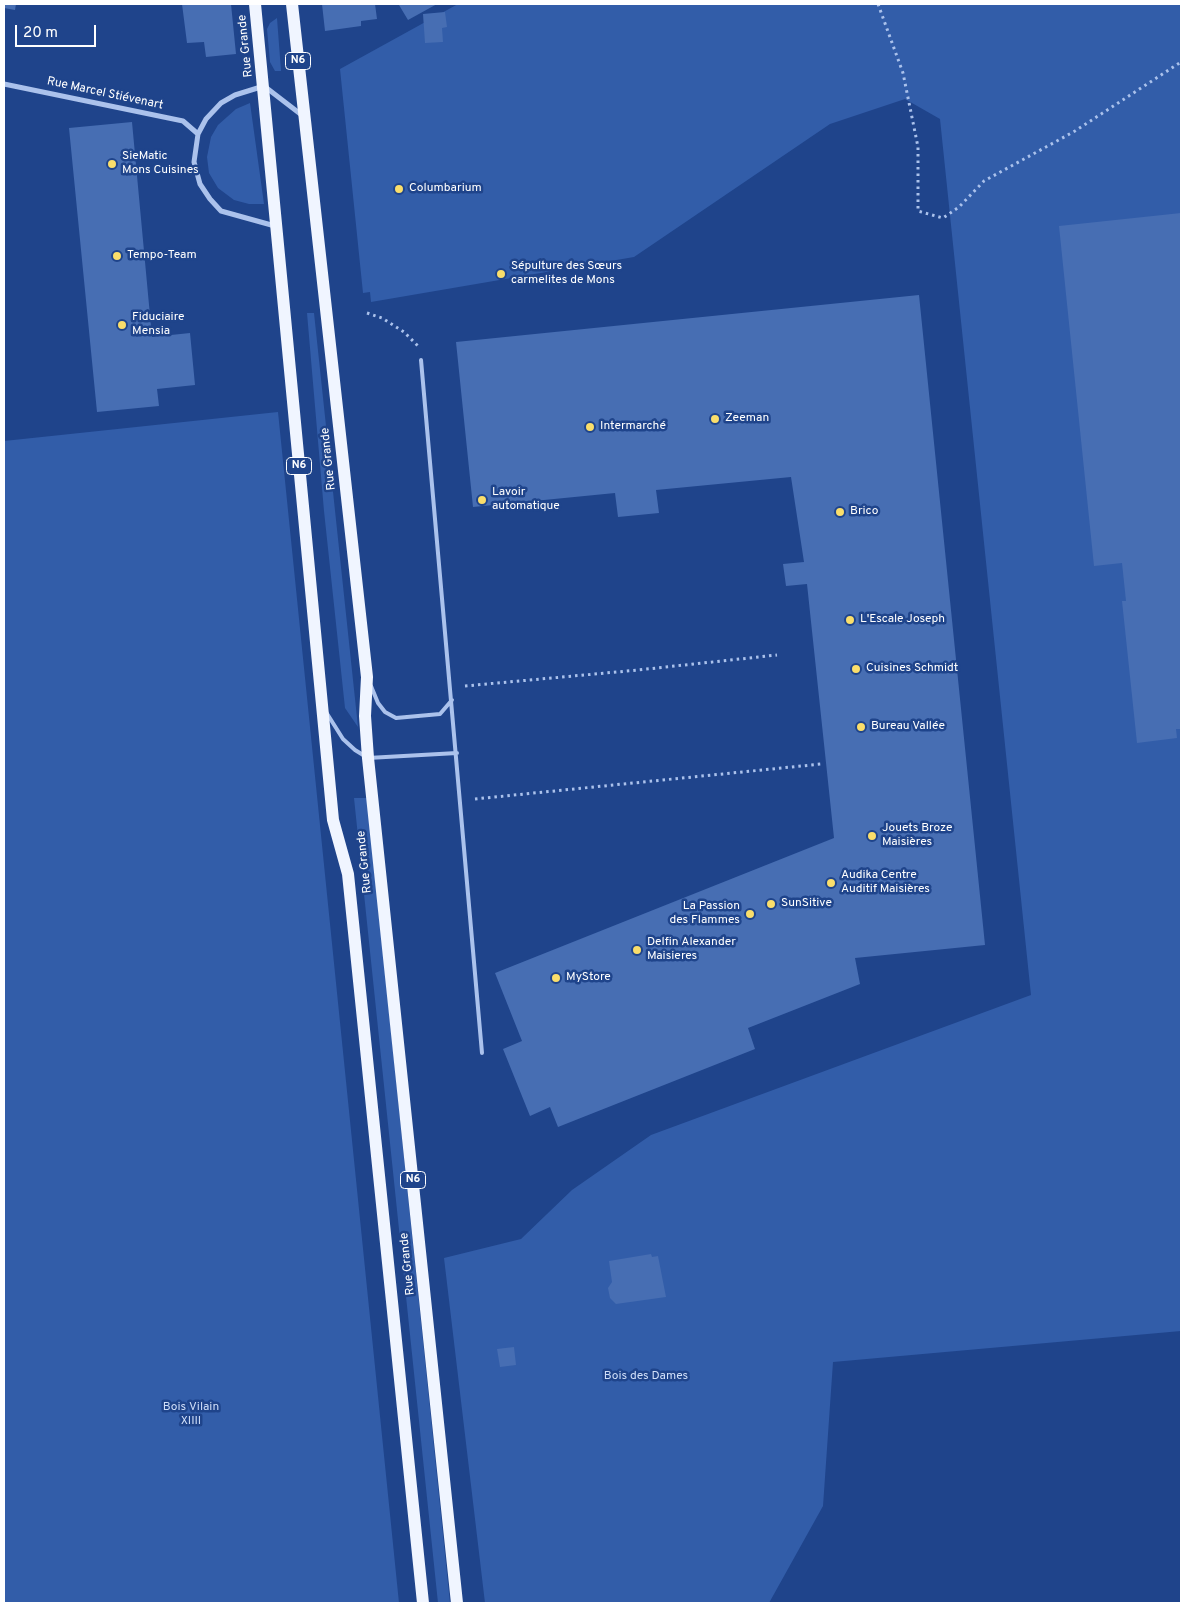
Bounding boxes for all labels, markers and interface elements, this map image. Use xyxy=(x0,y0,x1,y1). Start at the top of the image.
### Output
street label: Rue Grande xyxy=(236,14,256,78)
scale bar xyxy=(18,15,99,47)
text: 20 m xyxy=(23,24,58,43)
road number: N6 xyxy=(286,52,310,70)
street label: Rue Marcel Stiévenart xyxy=(45,75,165,113)
place label: SieMatic Mons Cuisines xyxy=(122,150,199,178)
marker: SieMatic Mons Cuisines xyxy=(106,158,118,170)
place label: Columbarium xyxy=(409,182,482,196)
marker: Columbarium xyxy=(393,183,405,195)
place label: Tempo-Team xyxy=(127,249,197,263)
marker: Tempo-Team xyxy=(111,250,123,262)
place label: Sépulture des Sœurs carmelites de Mons xyxy=(511,260,622,288)
marker: Sépulture des Sœurs carmelites de Mons xyxy=(495,268,507,280)
place label: Fiduciaire Mensia xyxy=(132,311,184,339)
marker: Fiduciaire Mensia xyxy=(116,319,128,331)
place label: Zeeman xyxy=(725,412,769,426)
marker: Zeeman xyxy=(709,413,721,425)
place label: Intermarché xyxy=(600,420,666,434)
marker: Intermarché xyxy=(584,421,596,433)
street label: Rue Grande xyxy=(319,427,339,491)
road number: N6 xyxy=(286,458,312,474)
place label: Lavoir automatique xyxy=(492,486,560,514)
marker: Lavoir automatique xyxy=(476,494,488,506)
place label: Brico xyxy=(850,505,878,519)
marker: Brico xyxy=(834,506,846,518)
place label: L'Escale Joseph xyxy=(860,613,945,627)
marker: L'Escale Joseph xyxy=(844,614,856,626)
place label: Cuisines Schmidt xyxy=(866,662,958,676)
marker: Cuisines Schmidt xyxy=(850,663,862,675)
place label: Bureau Vallée xyxy=(871,720,945,734)
marker: Bureau Vallée xyxy=(855,721,867,733)
place label: Jouets Broze Maisières xyxy=(882,822,952,850)
street label: Rue Grande xyxy=(355,830,375,894)
marker: Jouets Broze Maisières xyxy=(866,830,878,842)
place label: Audika Centre Auditif Maisières xyxy=(841,869,930,897)
marker: Audika Centre Auditif Maisières xyxy=(825,877,837,889)
place label: SunSitive xyxy=(781,897,832,911)
marker: SunSitive xyxy=(765,898,777,910)
place label: La Passion des Flammes xyxy=(669,900,740,928)
marker: La Passion des Flammes xyxy=(744,908,756,920)
place label: Delfin Alexander Maisieres xyxy=(647,936,736,964)
marker: Delfin Alexander Maisieres xyxy=(631,944,643,956)
place label: MyStore xyxy=(566,971,611,985)
marker: MyStore xyxy=(550,972,562,984)
road number: N6 xyxy=(400,1172,426,1188)
street label: Rue Grande xyxy=(398,1232,418,1296)
park label: Bois des Dames xyxy=(604,1370,688,1384)
park label: Bois Vilain XIIII xyxy=(163,1401,219,1429)

